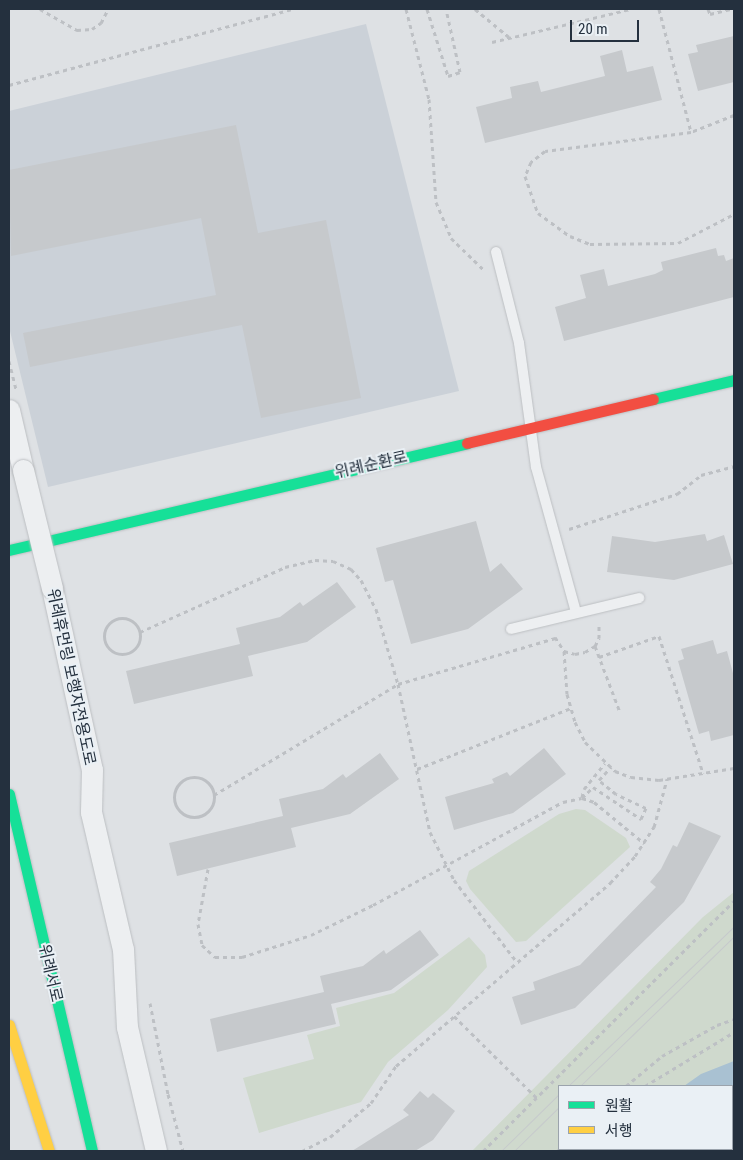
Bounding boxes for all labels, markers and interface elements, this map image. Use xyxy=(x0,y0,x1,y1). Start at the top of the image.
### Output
scale bar xyxy=(573,10,642,42)
text: 20 m xyxy=(578,20,608,38)
street label: 위례순환로 xyxy=(333,447,409,483)
street label: 위례휴먼링 보행자전용도로 xyxy=(43,587,99,767)
street label: 위례서로 xyxy=(34,942,66,1004)
legend xyxy=(558,1085,733,1150)
text: 원활 xyxy=(605,1097,633,1115)
text: 서행 xyxy=(605,1122,633,1140)

